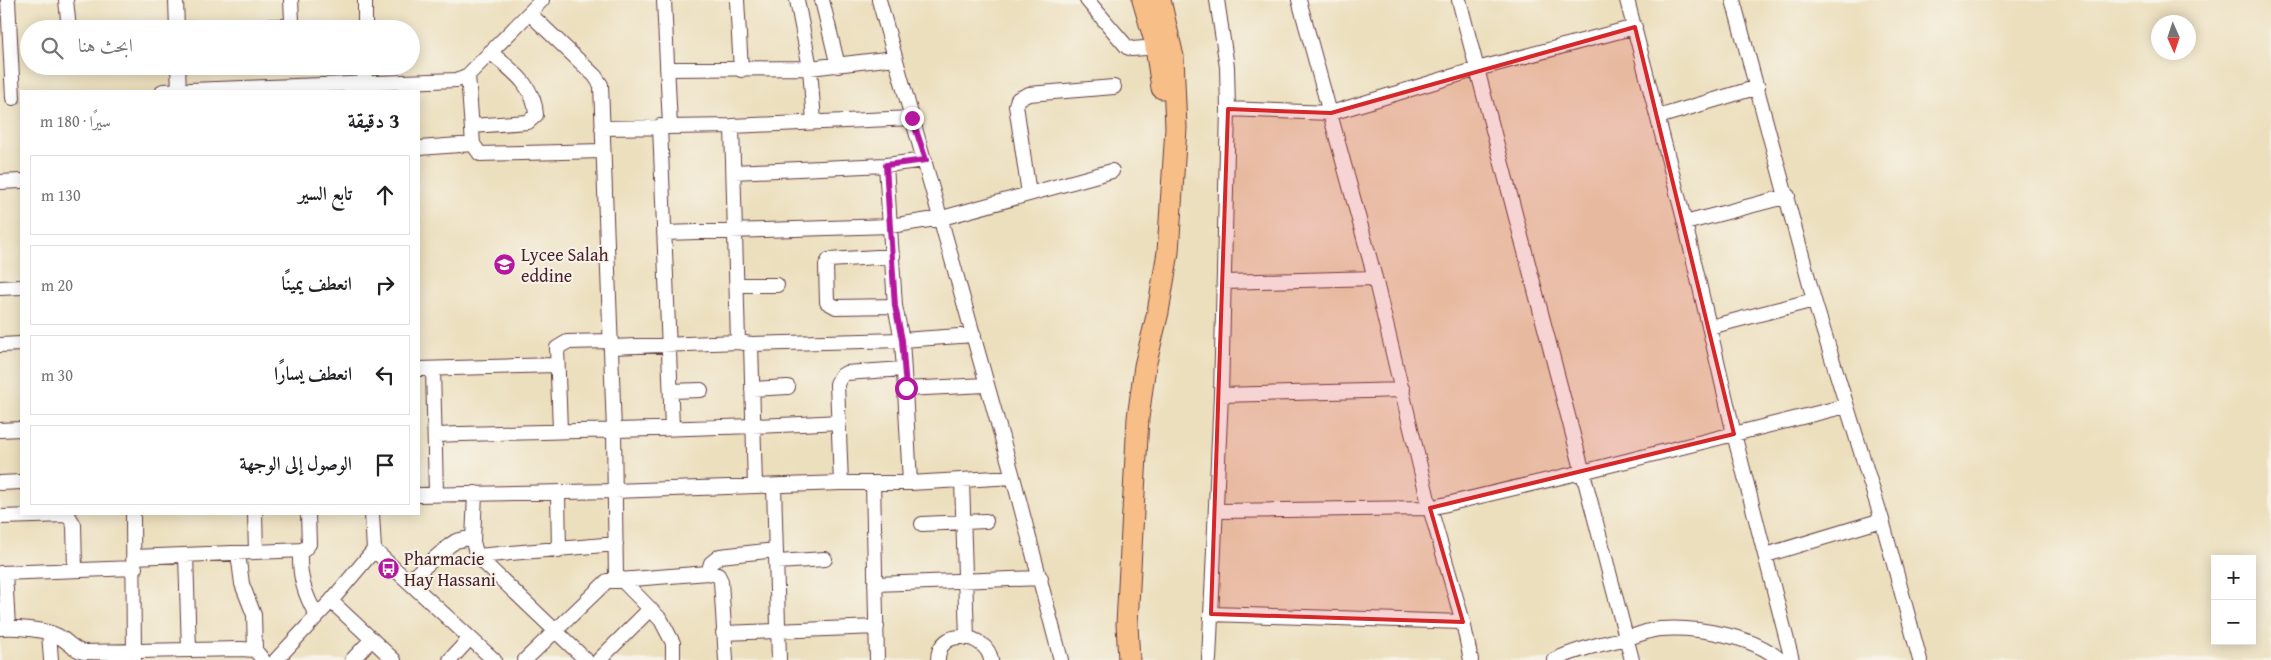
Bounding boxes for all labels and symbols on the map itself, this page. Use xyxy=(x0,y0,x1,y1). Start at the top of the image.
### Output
north arrow xyxy=(2151,15,2196,60)
route end xyxy=(901,107,924,130)
place label: Lycee Salah eddine xyxy=(521,241,609,289)
school or university icon: Lycee Salah eddine xyxy=(493,252,517,276)
route start xyxy=(895,377,918,400)
place label: Pharmacie Hay Hassani xyxy=(404,545,496,593)
bus stop icon: Pharmacie Hay Hassani xyxy=(376,556,400,580)

